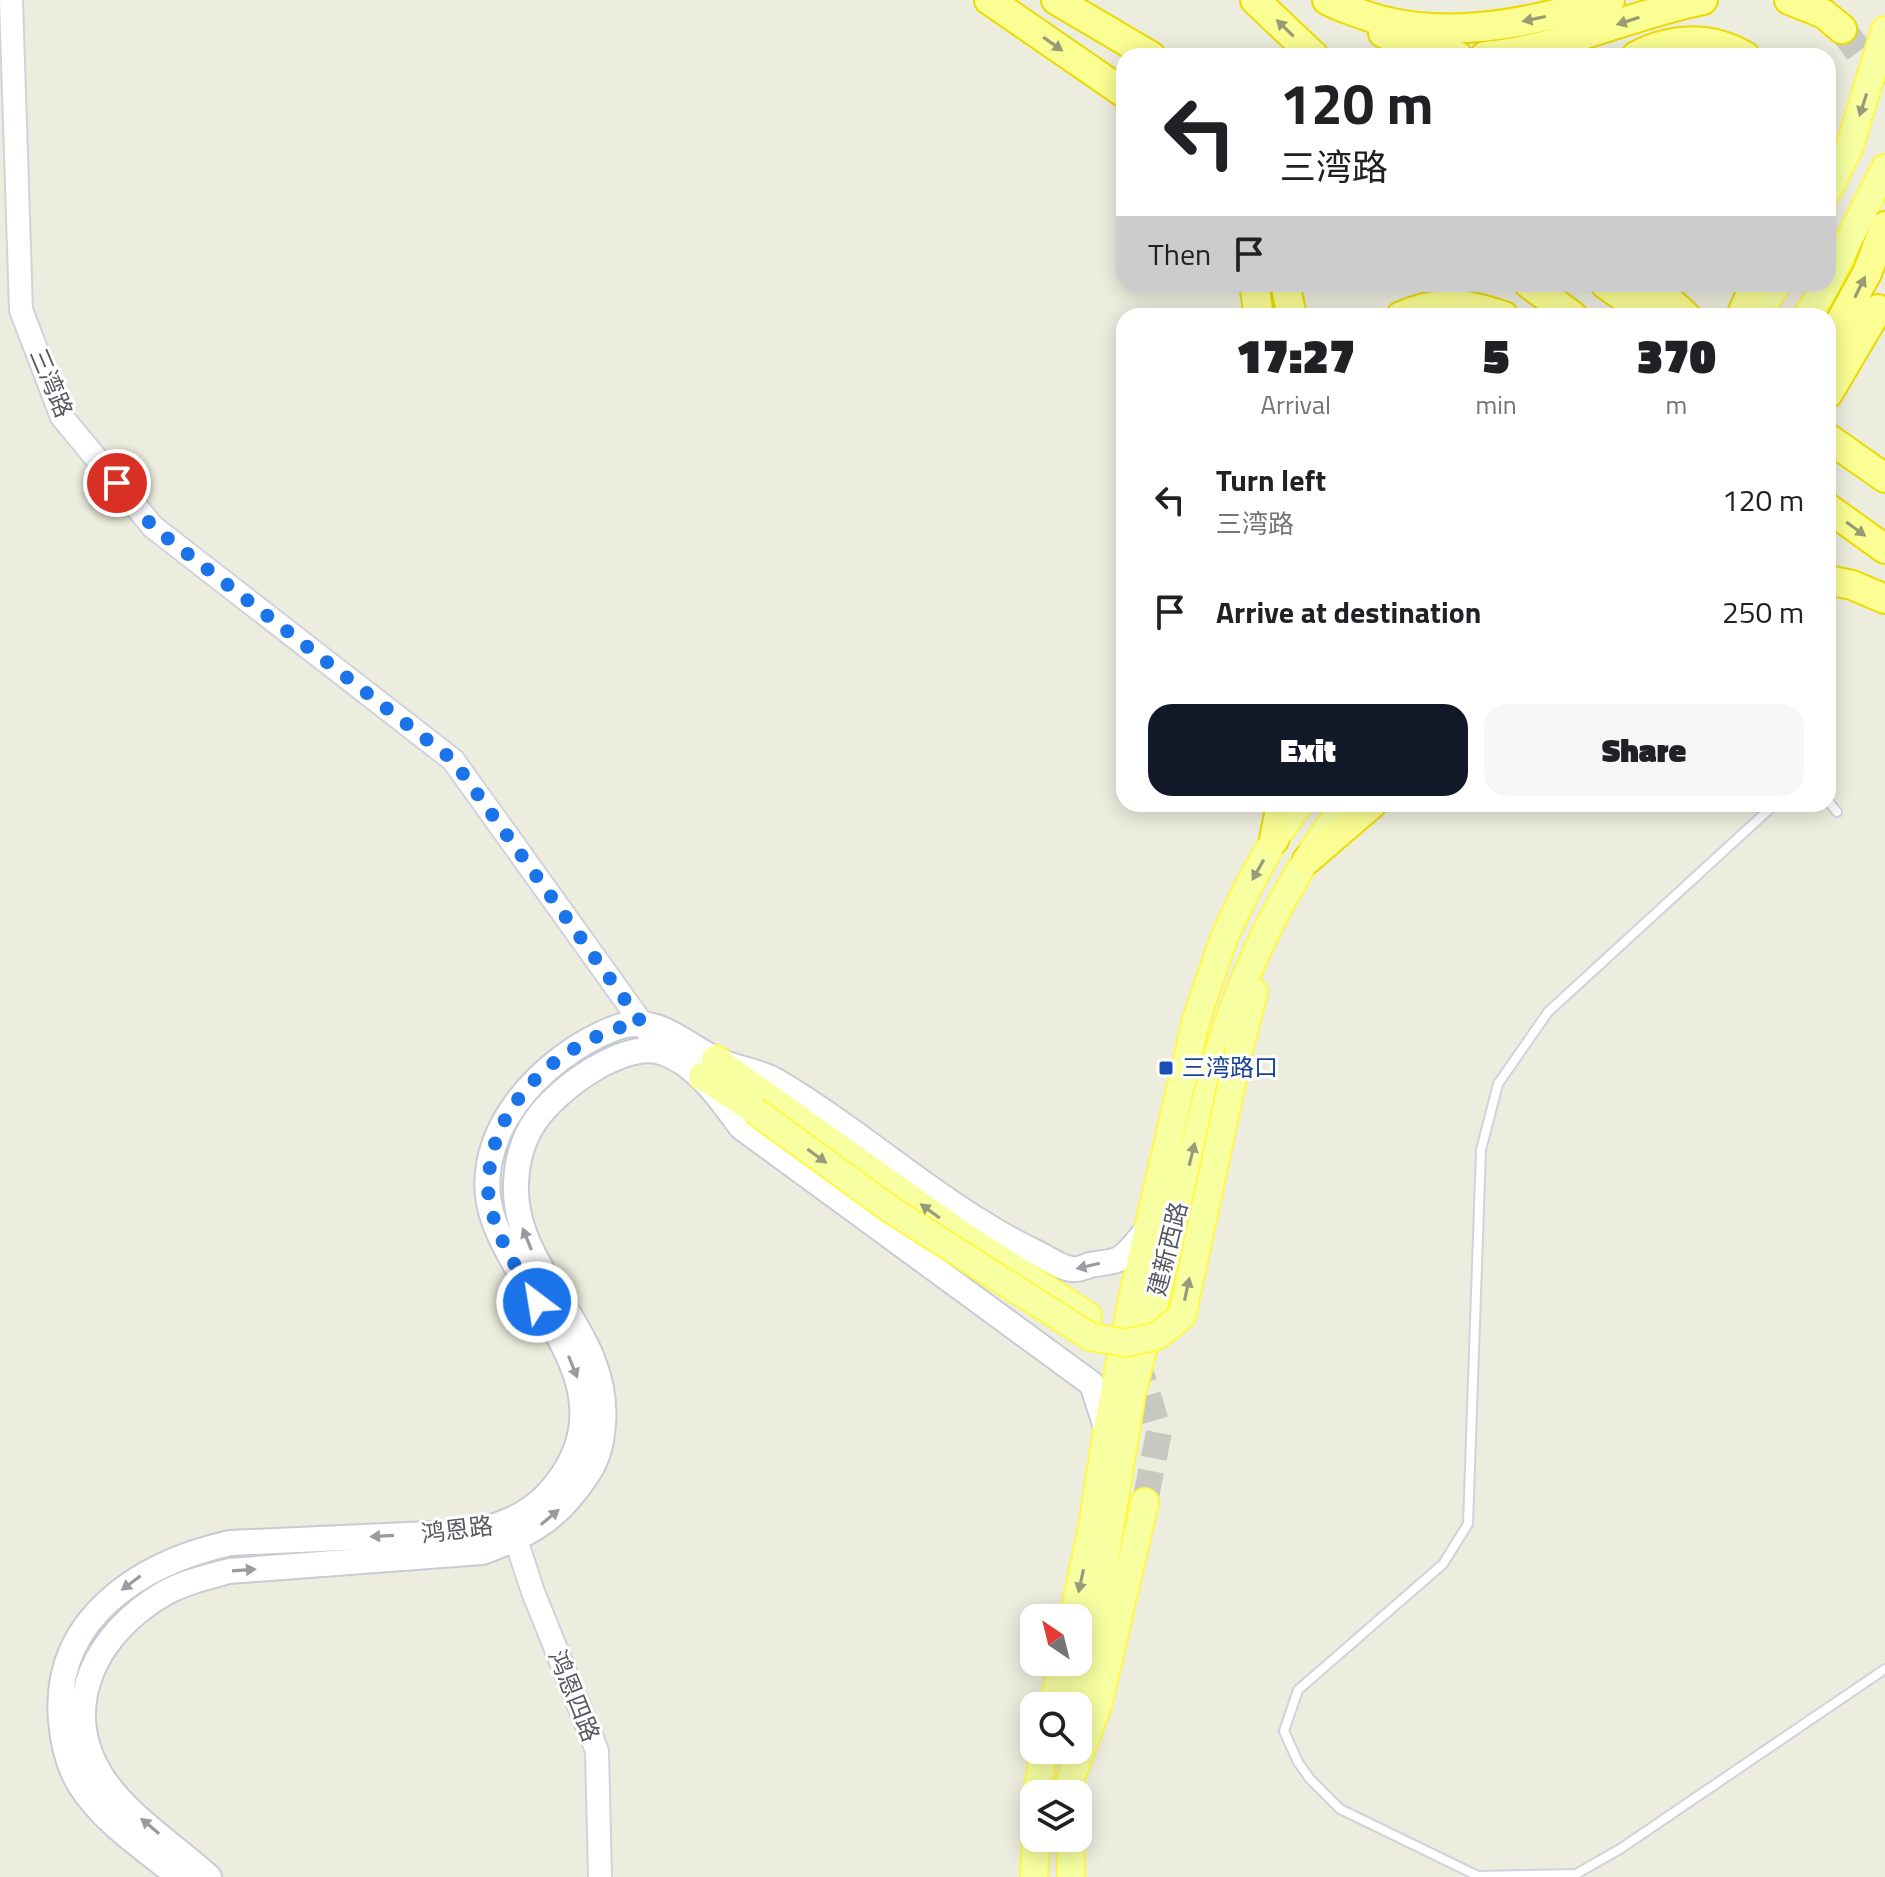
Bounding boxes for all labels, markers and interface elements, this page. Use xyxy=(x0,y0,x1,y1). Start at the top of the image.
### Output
one-way arrow xyxy=(1522,14,1547,26)
one-way arrow xyxy=(1616,16,1640,28)
one-way arrow xyxy=(1276,19,1295,38)
one-way arrow xyxy=(1042,36,1063,51)
text: 120 m xyxy=(1280,61,1433,146)
icon: left xyxy=(1148,80,1252,184)
one-way arrow xyxy=(1857,93,1869,117)
text: 三湾路 xyxy=(1280,139,1388,194)
text: Then xyxy=(1148,231,1211,277)
icon: arrive xyxy=(1227,232,1271,276)
one-way arrow xyxy=(1854,275,1867,298)
text: 17:27 xyxy=(1236,319,1355,392)
text: 5 xyxy=(1483,319,1509,392)
text: 370 xyxy=(1637,319,1716,392)
street label: 三湾路 xyxy=(21,342,83,423)
text: Arrival xyxy=(1260,385,1331,424)
text: min xyxy=(1475,385,1517,424)
text: m xyxy=(1666,385,1687,424)
pin xyxy=(83,449,151,517)
text: Turn left xyxy=(1216,457,1326,503)
icon: arrive xyxy=(95,461,139,505)
text: 120 m xyxy=(1722,477,1804,523)
icon: left xyxy=(1148,478,1192,522)
text: 三湾路 xyxy=(1216,504,1294,543)
one-way arrow xyxy=(1846,521,1867,536)
text: Arrive at destination xyxy=(1216,589,1481,635)
text: 250 m xyxy=(1722,589,1804,635)
icon: arrive xyxy=(1148,590,1192,634)
button: Exit xyxy=(1148,704,1468,796)
button: Share xyxy=(1484,704,1804,796)
one-way arrow xyxy=(1251,859,1265,881)
place label: 三湾路口 xyxy=(1182,1049,1278,1085)
marker: 三湾路口 xyxy=(1157,1059,1175,1077)
one-way arrow xyxy=(1186,1141,1198,1166)
one-way arrow xyxy=(806,1147,827,1163)
street label: 建新西路 xyxy=(1138,1198,1196,1300)
one-way arrow xyxy=(919,1204,940,1219)
one-way arrow xyxy=(520,1226,533,1250)
position arrow xyxy=(495,1260,579,1344)
one-way arrow xyxy=(1076,1260,1101,1273)
one-way arrow xyxy=(1182,1276,1194,1301)
one-way arrow xyxy=(566,1355,579,1378)
street label: 鸿恩路 xyxy=(419,1507,495,1551)
one-way arrow xyxy=(540,1509,561,1526)
one-way arrow xyxy=(369,1530,394,1543)
one-way arrow xyxy=(232,1563,257,1576)
one-way arrow xyxy=(1074,1569,1087,1594)
one-way arrow xyxy=(121,1574,141,1590)
north arrow xyxy=(1020,1604,1092,1676)
map controls xyxy=(1020,1604,1092,1852)
street label: 鸿恩四路 xyxy=(540,1644,610,1747)
button: search xyxy=(1020,1692,1092,1764)
button: layers xyxy=(1020,1780,1092,1852)
one-way arrow xyxy=(140,1818,160,1835)

